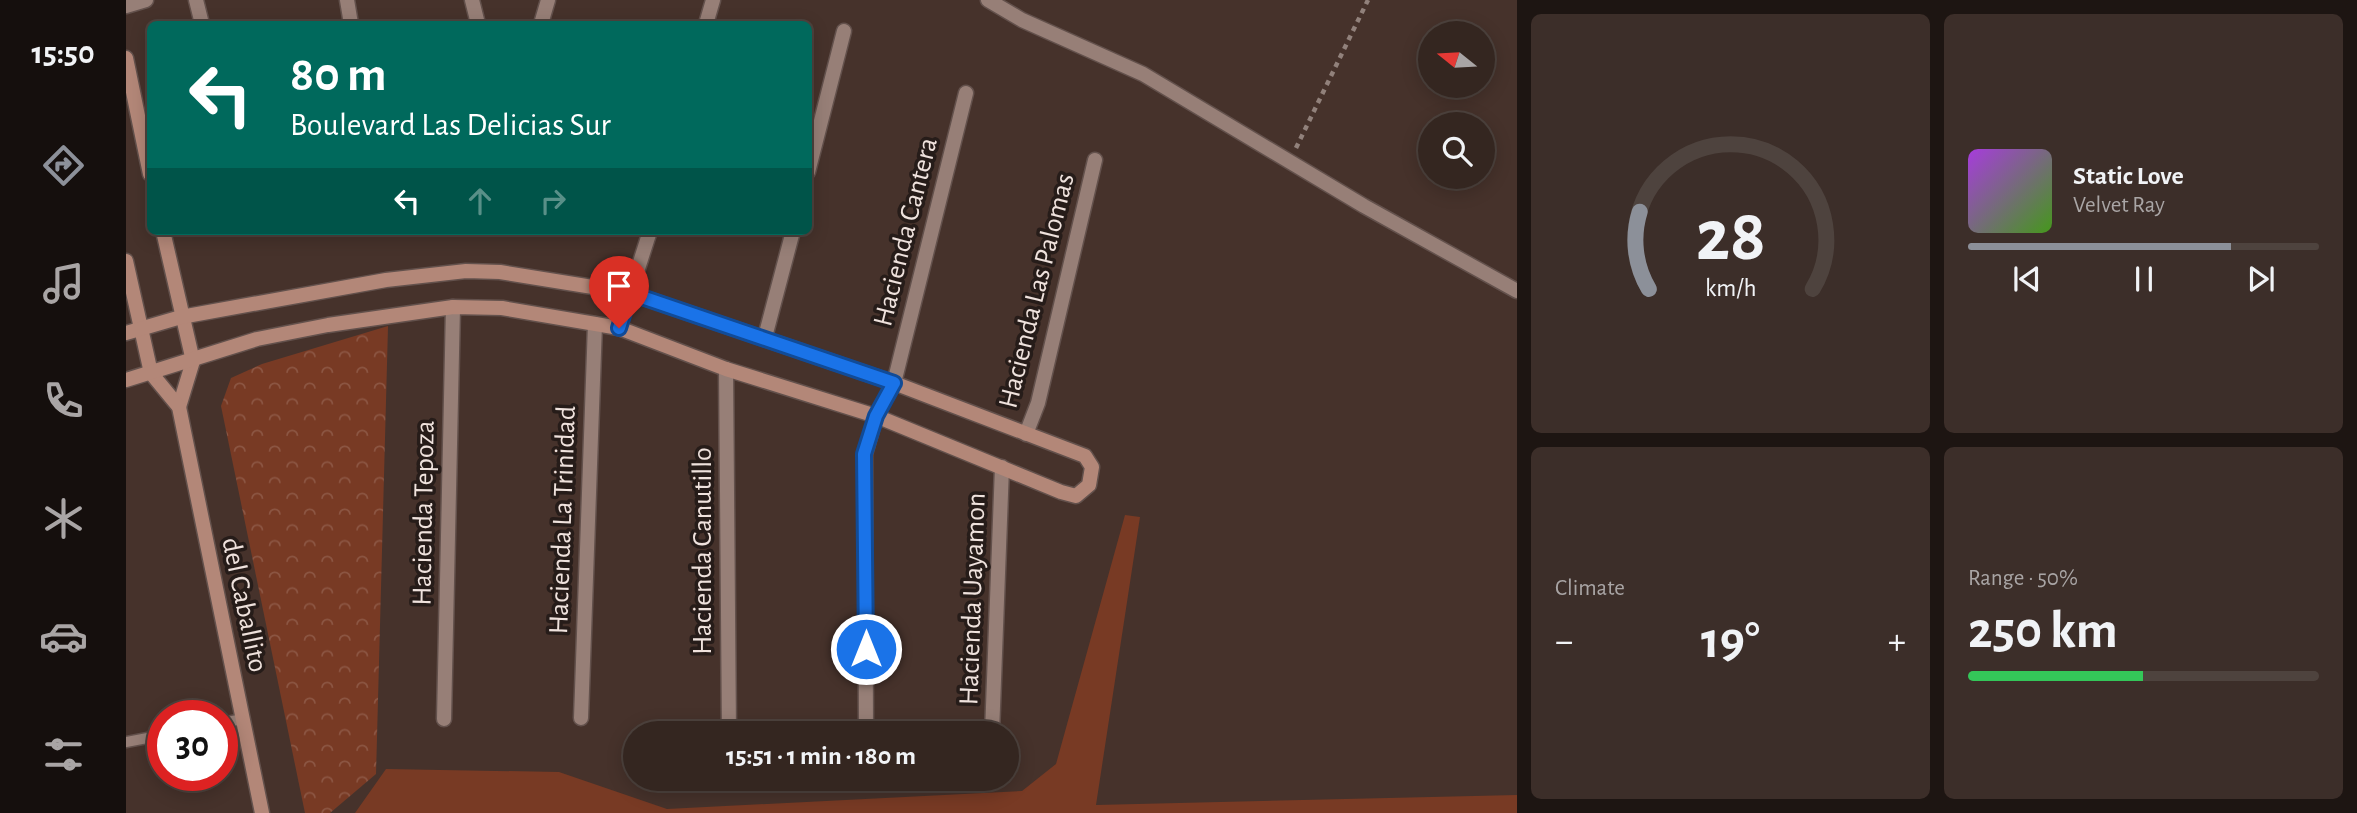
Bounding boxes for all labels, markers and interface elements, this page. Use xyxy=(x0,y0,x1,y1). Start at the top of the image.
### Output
north arrow xyxy=(1418,21,1494,98)
map controls xyxy=(1418,21,1495,189)
text: 15:50 xyxy=(31,37,95,69)
icon: left xyxy=(175,49,266,140)
text: 80 m xyxy=(290,51,387,100)
text: Boulevard Las Delicias Sur xyxy=(290,109,611,141)
button: search xyxy=(1418,112,1495,189)
street label: Hacienda Cantera xyxy=(869,135,943,329)
icon: directions xyxy=(39,141,88,190)
text: Static Love xyxy=(2073,163,2184,189)
street label: Hacienda Las Palomas xyxy=(994,171,1080,411)
icon: left xyxy=(388,182,426,220)
icon: ahead xyxy=(461,182,499,220)
icon: right xyxy=(534,182,572,220)
text: Velvet Ray xyxy=(2073,194,2165,217)
text: 28 xyxy=(1695,202,1766,275)
pin xyxy=(589,256,649,328)
icon: music xyxy=(39,259,88,308)
icon: previous xyxy=(2008,260,2046,298)
icon: pause xyxy=(2125,260,2163,298)
icon: next xyxy=(2242,260,2280,298)
icon: arrive xyxy=(600,267,638,305)
text: km/h xyxy=(1705,276,1756,301)
icon: phone xyxy=(39,376,88,425)
street label: Hacienda La Trinidad xyxy=(545,405,581,635)
street label: Hacienda Tepoza xyxy=(408,420,440,606)
street label: Hacienda Canutillo xyxy=(689,447,717,655)
street label: Hacienda Uayamon xyxy=(955,492,991,706)
icon: climate xyxy=(39,494,88,543)
street label: del Caballito xyxy=(216,535,272,675)
text: Range · 50% xyxy=(1968,567,2078,590)
text: Climate xyxy=(1555,577,1625,600)
text: 250 km xyxy=(1968,605,2118,657)
icon: car xyxy=(39,612,88,661)
position arrow xyxy=(829,612,903,686)
text: 19° xyxy=(1701,615,1760,667)
text: − xyxy=(1555,623,1573,661)
text: + xyxy=(1888,623,1906,661)
speed limit sign: 30 xyxy=(147,700,238,791)
icon: filters xyxy=(39,730,88,779)
text: 15:51 · 1 min · 180 m xyxy=(726,743,916,769)

